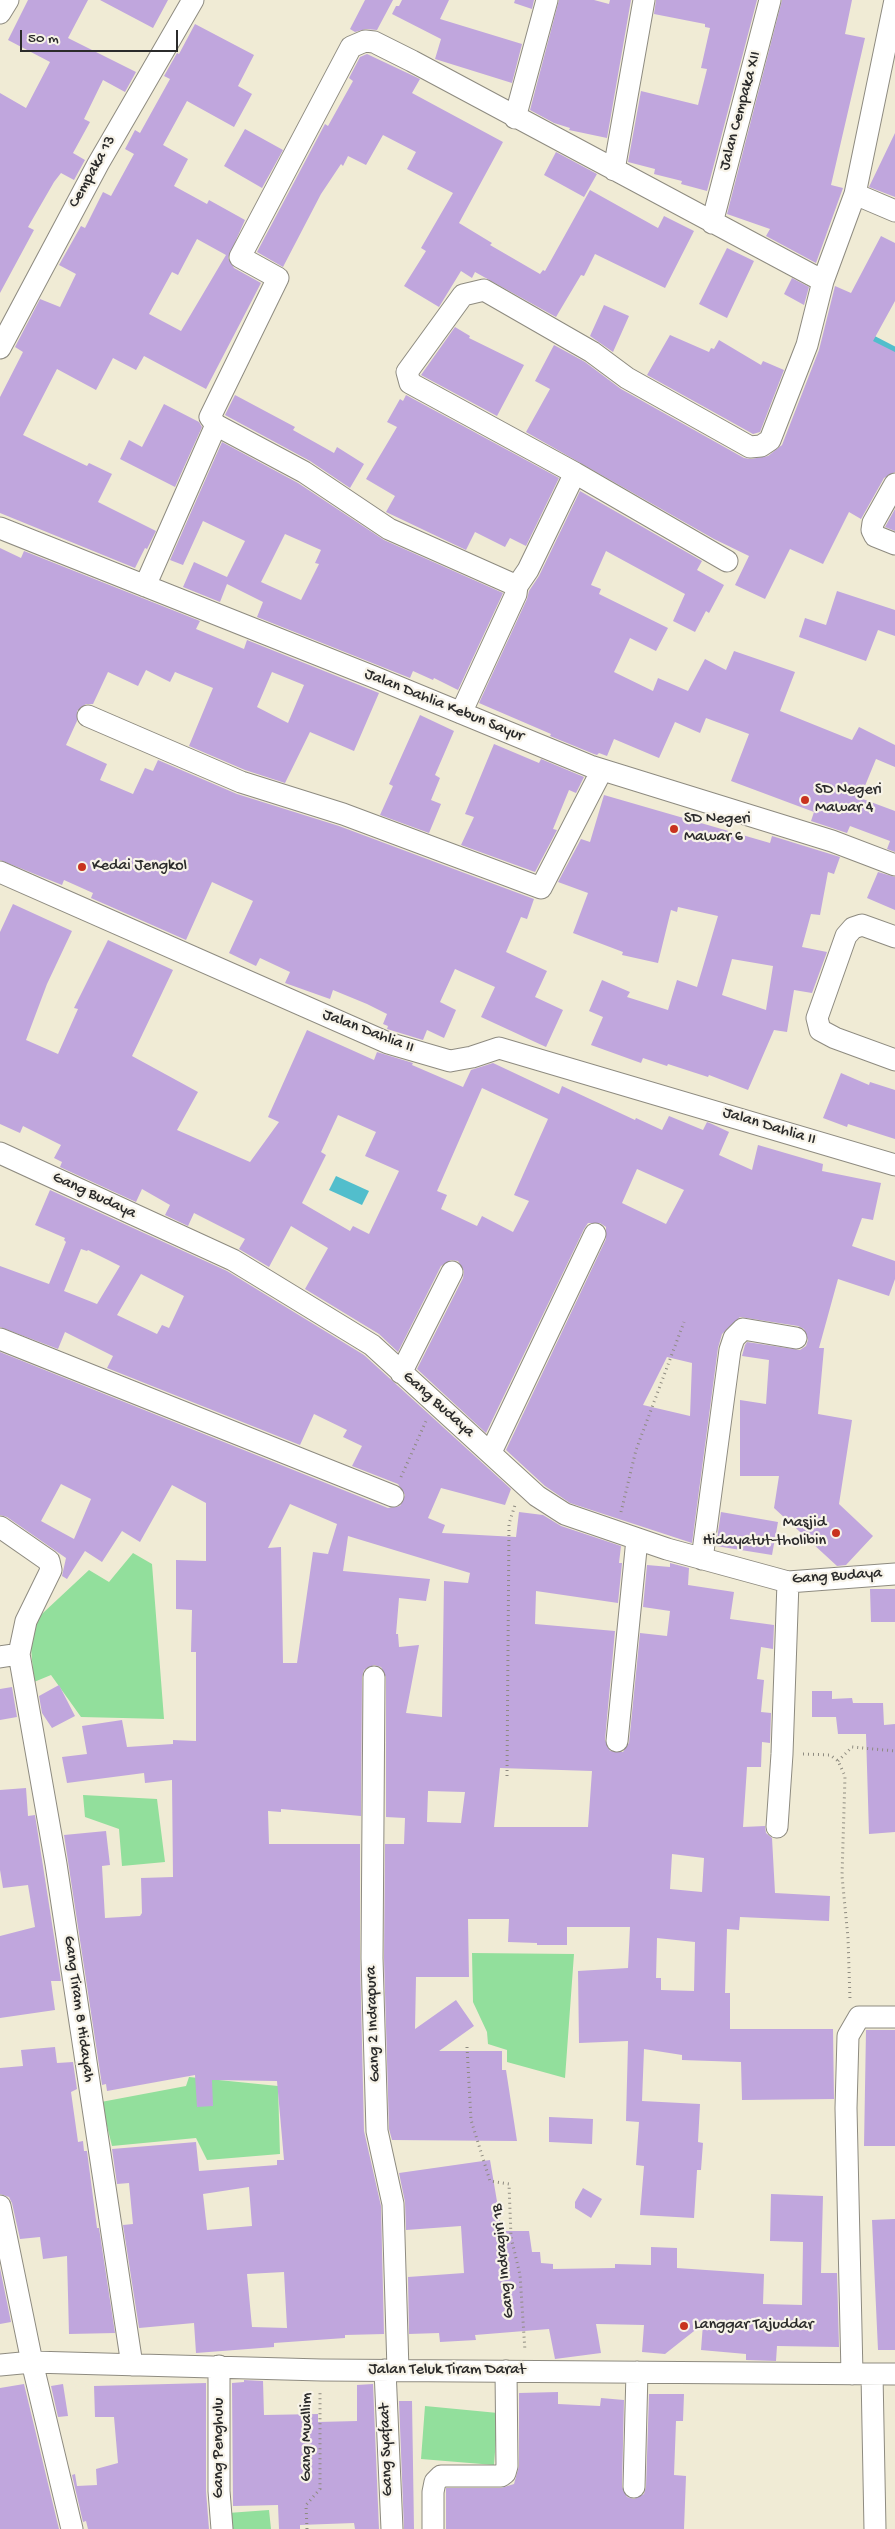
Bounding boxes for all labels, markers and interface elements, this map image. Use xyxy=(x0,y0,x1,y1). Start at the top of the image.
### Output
scale bar xyxy=(22,20,180,52)
text: 50 m xyxy=(28,30,59,48)
street label: Jalan Cempaka XII xyxy=(716,50,766,172)
street label: Cempaka 13 xyxy=(65,133,121,211)
street label: Jalan Dahlia Kebun Sayur xyxy=(361,665,527,747)
place label: SD Negeri Mawar 4 xyxy=(815,781,882,819)
marker: SD Negeri Mawar 4 xyxy=(799,794,811,806)
place label: SD Negeri Mawar 6 xyxy=(684,810,751,848)
marker: SD Negeri Mawar 6 xyxy=(668,823,680,835)
place label: Kedai Jengkol xyxy=(92,857,187,877)
marker: Kedai Jengkol xyxy=(76,861,88,873)
street label: Jalan Dahlia II xyxy=(320,1006,416,1058)
street label: Jalan Dahlia II xyxy=(720,1104,818,1150)
street label: Gang Budaya xyxy=(49,1168,139,1224)
street label: Gang Budaya xyxy=(398,1368,478,1442)
place label: Masjid Hidayatut-tholibin xyxy=(703,1514,826,1552)
marker: Masjid Hidayatut-tholibin xyxy=(830,1527,842,1539)
street label: Gang Budaya xyxy=(791,1564,883,1590)
street label: Gang Tiram 8 Hidayah xyxy=(58,1935,98,2083)
street label: Gang 2 Indrapura xyxy=(362,1966,386,2082)
street label: Gang Indragiri 1B xyxy=(488,2203,520,2319)
place label: Langgar Tajuddar xyxy=(694,2316,813,2336)
marker: Langgar Tajuddar xyxy=(678,2320,690,2332)
street label: Jalan Teluk Tiram Darat xyxy=(368,2361,526,2381)
street label: Gang Muallim xyxy=(298,2393,318,2481)
street label: Gang Penghulu xyxy=(210,2398,230,2498)
street label: Gang Syafaat xyxy=(376,2403,398,2497)

